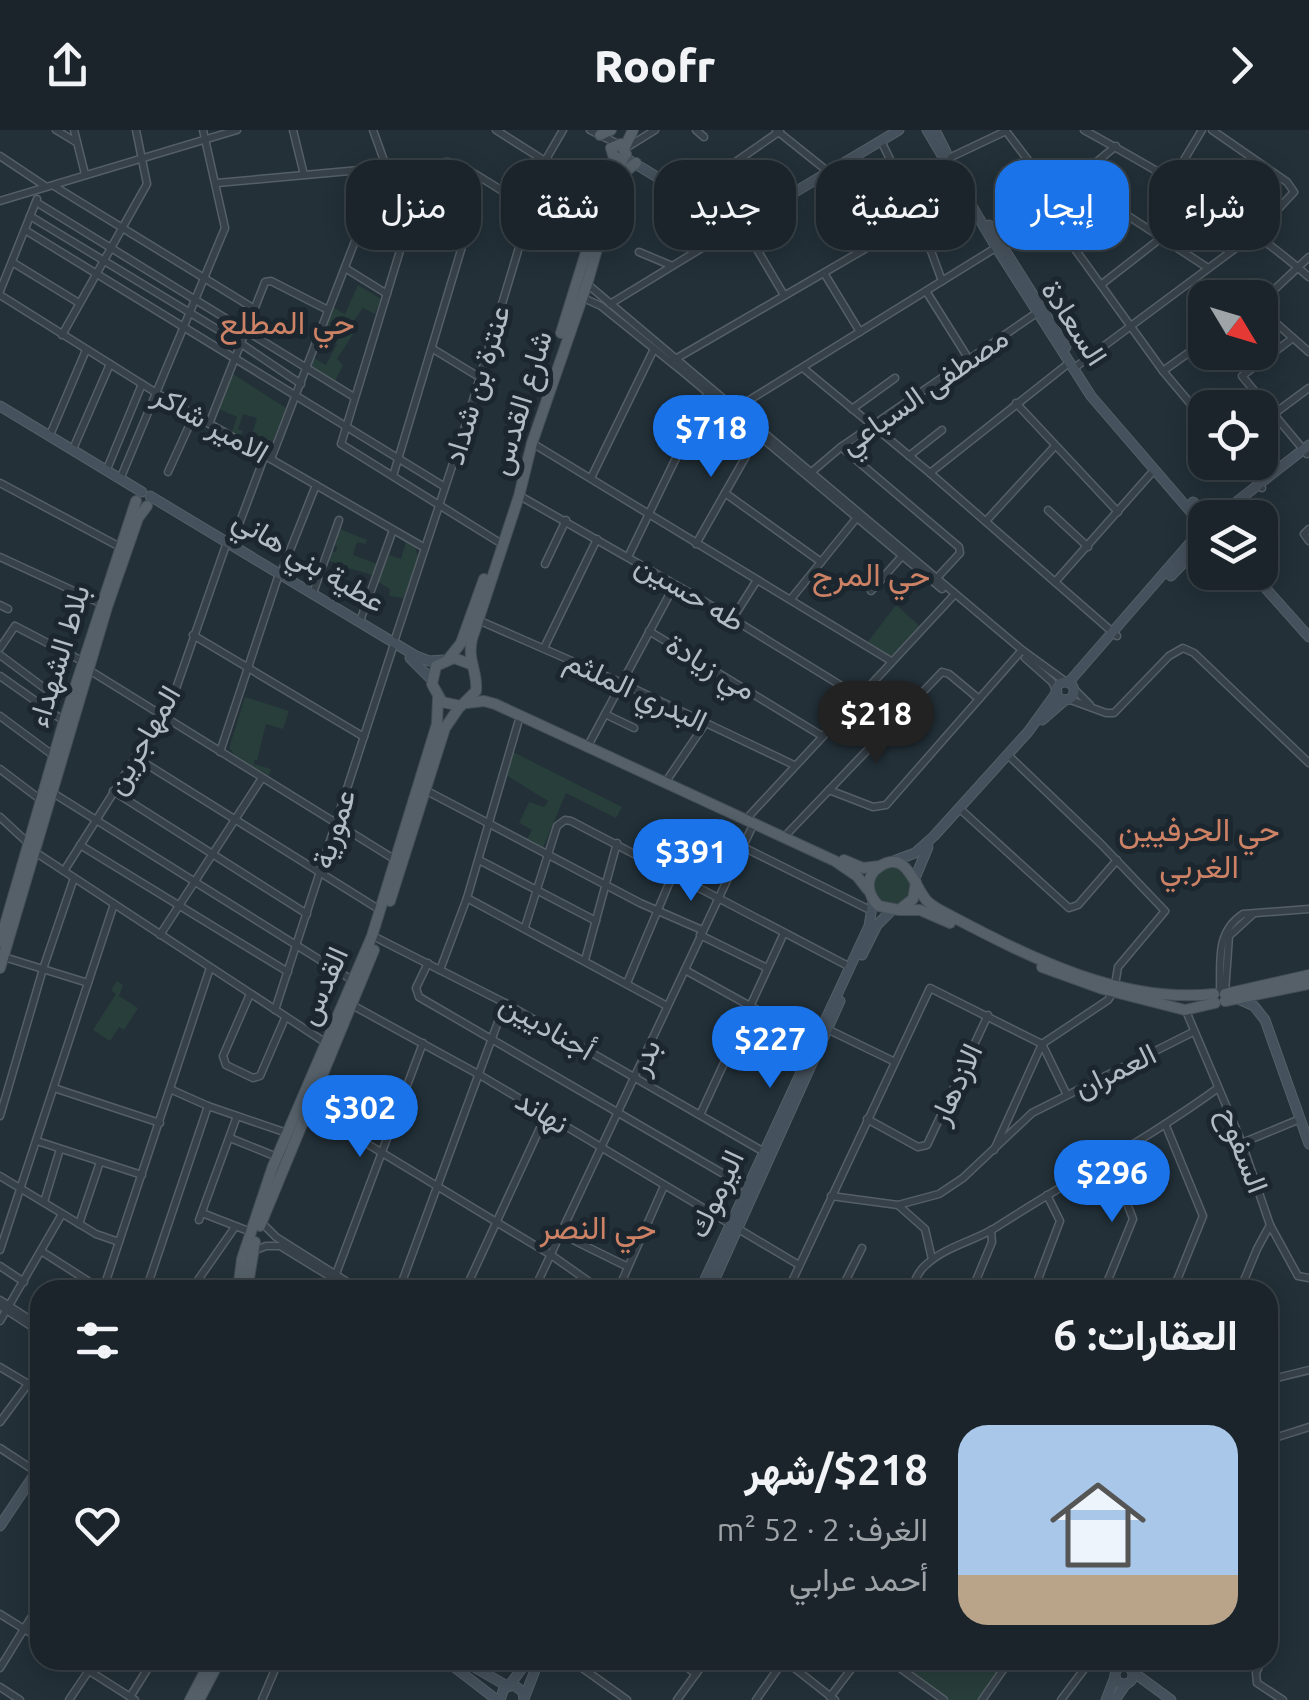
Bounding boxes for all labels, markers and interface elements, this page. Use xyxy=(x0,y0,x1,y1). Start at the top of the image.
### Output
icon: share xyxy=(40,38,95,93)
icon: forward xyxy=(1214,38,1269,93)
text: Roofr xyxy=(594,40,715,91)
chip: منزل xyxy=(346,160,481,250)
chip: شقة xyxy=(501,160,634,250)
chip: جديد xyxy=(654,160,796,250)
chip: تصفية xyxy=(816,160,975,250)
chip: إيجار xyxy=(995,160,1129,250)
chip: شراء xyxy=(1149,160,1280,250)
street label: السعادة xyxy=(1035,274,1115,371)
north arrow xyxy=(1188,280,1278,370)
map controls xyxy=(1188,280,1278,590)
street label: عنترة بن شداد xyxy=(436,301,518,469)
district label: حي المطلع xyxy=(219,304,355,349)
street label: مصطفى السباعي xyxy=(833,320,1019,467)
street label: شارع القدس xyxy=(482,326,562,480)
street label: الامير شاكر xyxy=(146,376,275,471)
button: locate xyxy=(1188,390,1278,480)
pin: $718 xyxy=(652,395,770,480)
text: $718 xyxy=(675,409,747,445)
button: layers xyxy=(1188,500,1278,590)
street label: عطية بني هاني xyxy=(223,501,392,626)
street label: طه حسين xyxy=(629,546,751,640)
district label: حي المرج xyxy=(812,556,930,601)
street label: بلاط الشهداء xyxy=(20,580,98,732)
street label: مي زيادة xyxy=(656,626,763,713)
street label: البدري الملثم xyxy=(557,642,713,745)
street label: المهاجرين xyxy=(98,679,188,801)
pin: $218 xyxy=(817,681,935,766)
text: $218 xyxy=(840,695,912,731)
street label: عمورية xyxy=(304,785,364,873)
district label: حي الحرفيين الغربي xyxy=(1118,811,1280,893)
pin: $391 xyxy=(632,819,750,904)
text: $391 xyxy=(655,833,727,869)
street label: القدس xyxy=(290,941,356,1031)
street label: أجناديين xyxy=(493,986,601,1068)
pin: $227 xyxy=(711,1006,829,1091)
text: $227 xyxy=(734,1020,806,1056)
street label: بدر xyxy=(621,1034,669,1081)
street label: العمران xyxy=(1068,1036,1162,1106)
street label: الازدهار xyxy=(921,1038,990,1131)
pin: $302 xyxy=(301,1075,419,1160)
street label: نهاند xyxy=(509,1082,575,1142)
text: $302 xyxy=(324,1089,396,1125)
street label: السفوح xyxy=(1208,1102,1276,1199)
pin: $296 xyxy=(1053,1140,1171,1225)
street label: اليرموك xyxy=(680,1144,752,1244)
text: $296 xyxy=(1076,1154,1148,1190)
district label: حي النصر xyxy=(539,1209,656,1254)
text: العقارات: 6 xyxy=(1053,1311,1238,1358)
icon: filters xyxy=(70,1313,125,1368)
text: $218/شهر xyxy=(744,1446,928,1493)
icon: home xyxy=(1038,1465,1158,1585)
icon: heart xyxy=(70,1498,125,1553)
text: الغرف: 2 · 52 m² xyxy=(717,1511,928,1547)
text: أحمد عرابي xyxy=(789,1561,928,1597)

